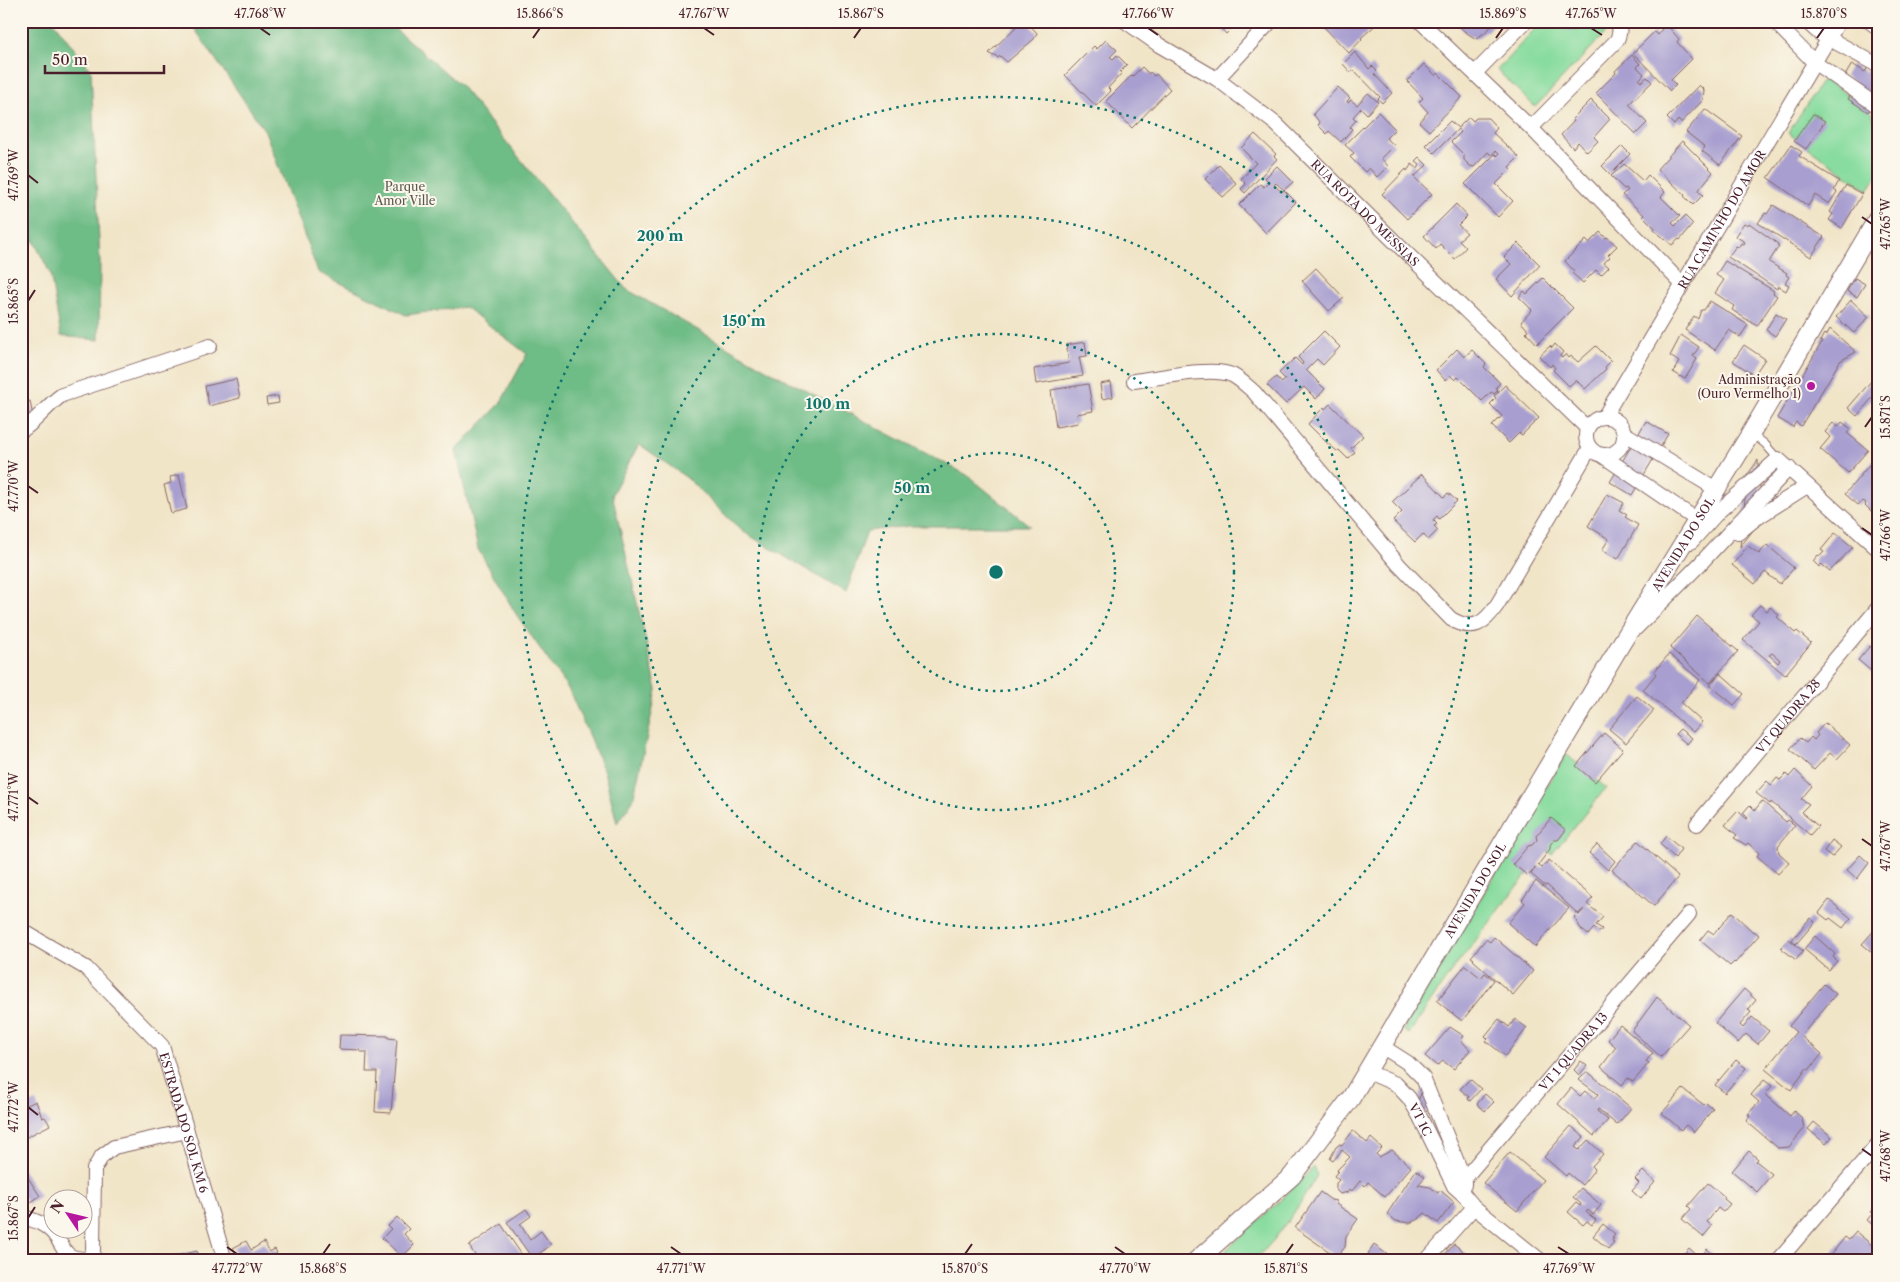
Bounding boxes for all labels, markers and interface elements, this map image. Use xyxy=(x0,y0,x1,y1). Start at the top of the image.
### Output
text: 47.768°W xyxy=(234,6,287,21)
text: 15.866°S xyxy=(517,6,563,21)
text: 47.767°W xyxy=(679,6,730,21)
text: 15.867°S xyxy=(838,6,884,21)
text: 47.766°W xyxy=(1122,6,1175,21)
text: 15.869°S xyxy=(1479,6,1527,21)
text: 47.765°W xyxy=(1565,6,1618,21)
text: 15.870°S xyxy=(1801,6,1847,21)
scale bar xyxy=(45,42,164,74)
text: 50 m xyxy=(52,50,88,69)
street label: RUA CAMINHO DO AMOR xyxy=(1674,146,1769,291)
text: 47.769°W xyxy=(6,148,21,201)
street label: RUA ROTA DO MESSIAS xyxy=(1308,156,1423,269)
park label: Parque Amor Ville xyxy=(373,179,436,208)
text: 47.765°W xyxy=(1878,197,1893,250)
text: 200 m xyxy=(637,226,683,245)
text: 15.865°S xyxy=(6,278,21,324)
text: 150 m xyxy=(722,311,766,330)
place label: Administração (Ouro Vermelho 1) xyxy=(1698,372,1801,401)
marker: Administração (Ouro Vermelho 1) xyxy=(1805,380,1817,392)
text: 100 m xyxy=(806,394,850,413)
text: 15.871°S xyxy=(1878,395,1893,439)
text: 47.770°W xyxy=(6,459,21,512)
text: 50 m xyxy=(894,478,930,497)
street label: AVENIDA DO SOL xyxy=(1647,494,1718,595)
text: 47.766°W xyxy=(1878,508,1893,561)
centre of rings xyxy=(987,563,1005,581)
street label: VT QUADRA 28 xyxy=(1752,676,1823,757)
text: 47.771°W xyxy=(6,772,21,822)
text: 47.767°W xyxy=(1878,820,1893,871)
street label: AVENIDA DO SOL xyxy=(1440,840,1509,941)
street label: VT 1 QUADRA 13 xyxy=(1534,1009,1610,1094)
street label: ESTRADA DO SOL KM 6 xyxy=(157,1051,212,1195)
text: 47.772°W xyxy=(6,1081,21,1133)
street label: VT 1C xyxy=(1406,1099,1436,1138)
text: 47.768°W xyxy=(1878,1129,1893,1182)
north arrow xyxy=(42,1190,92,1240)
text: 15.867°S xyxy=(6,1195,21,1241)
text: N xyxy=(46,1196,68,1217)
text: 47.772°W xyxy=(211,1261,263,1276)
text: 15.868°S xyxy=(299,1261,347,1276)
text: 47.771°W xyxy=(656,1261,706,1276)
text: 15.870°S xyxy=(942,1261,988,1276)
text: 47.770°W xyxy=(1099,1261,1152,1276)
text: 15.871°S xyxy=(1264,1261,1308,1276)
text: 47.769°W xyxy=(1543,1261,1596,1276)

